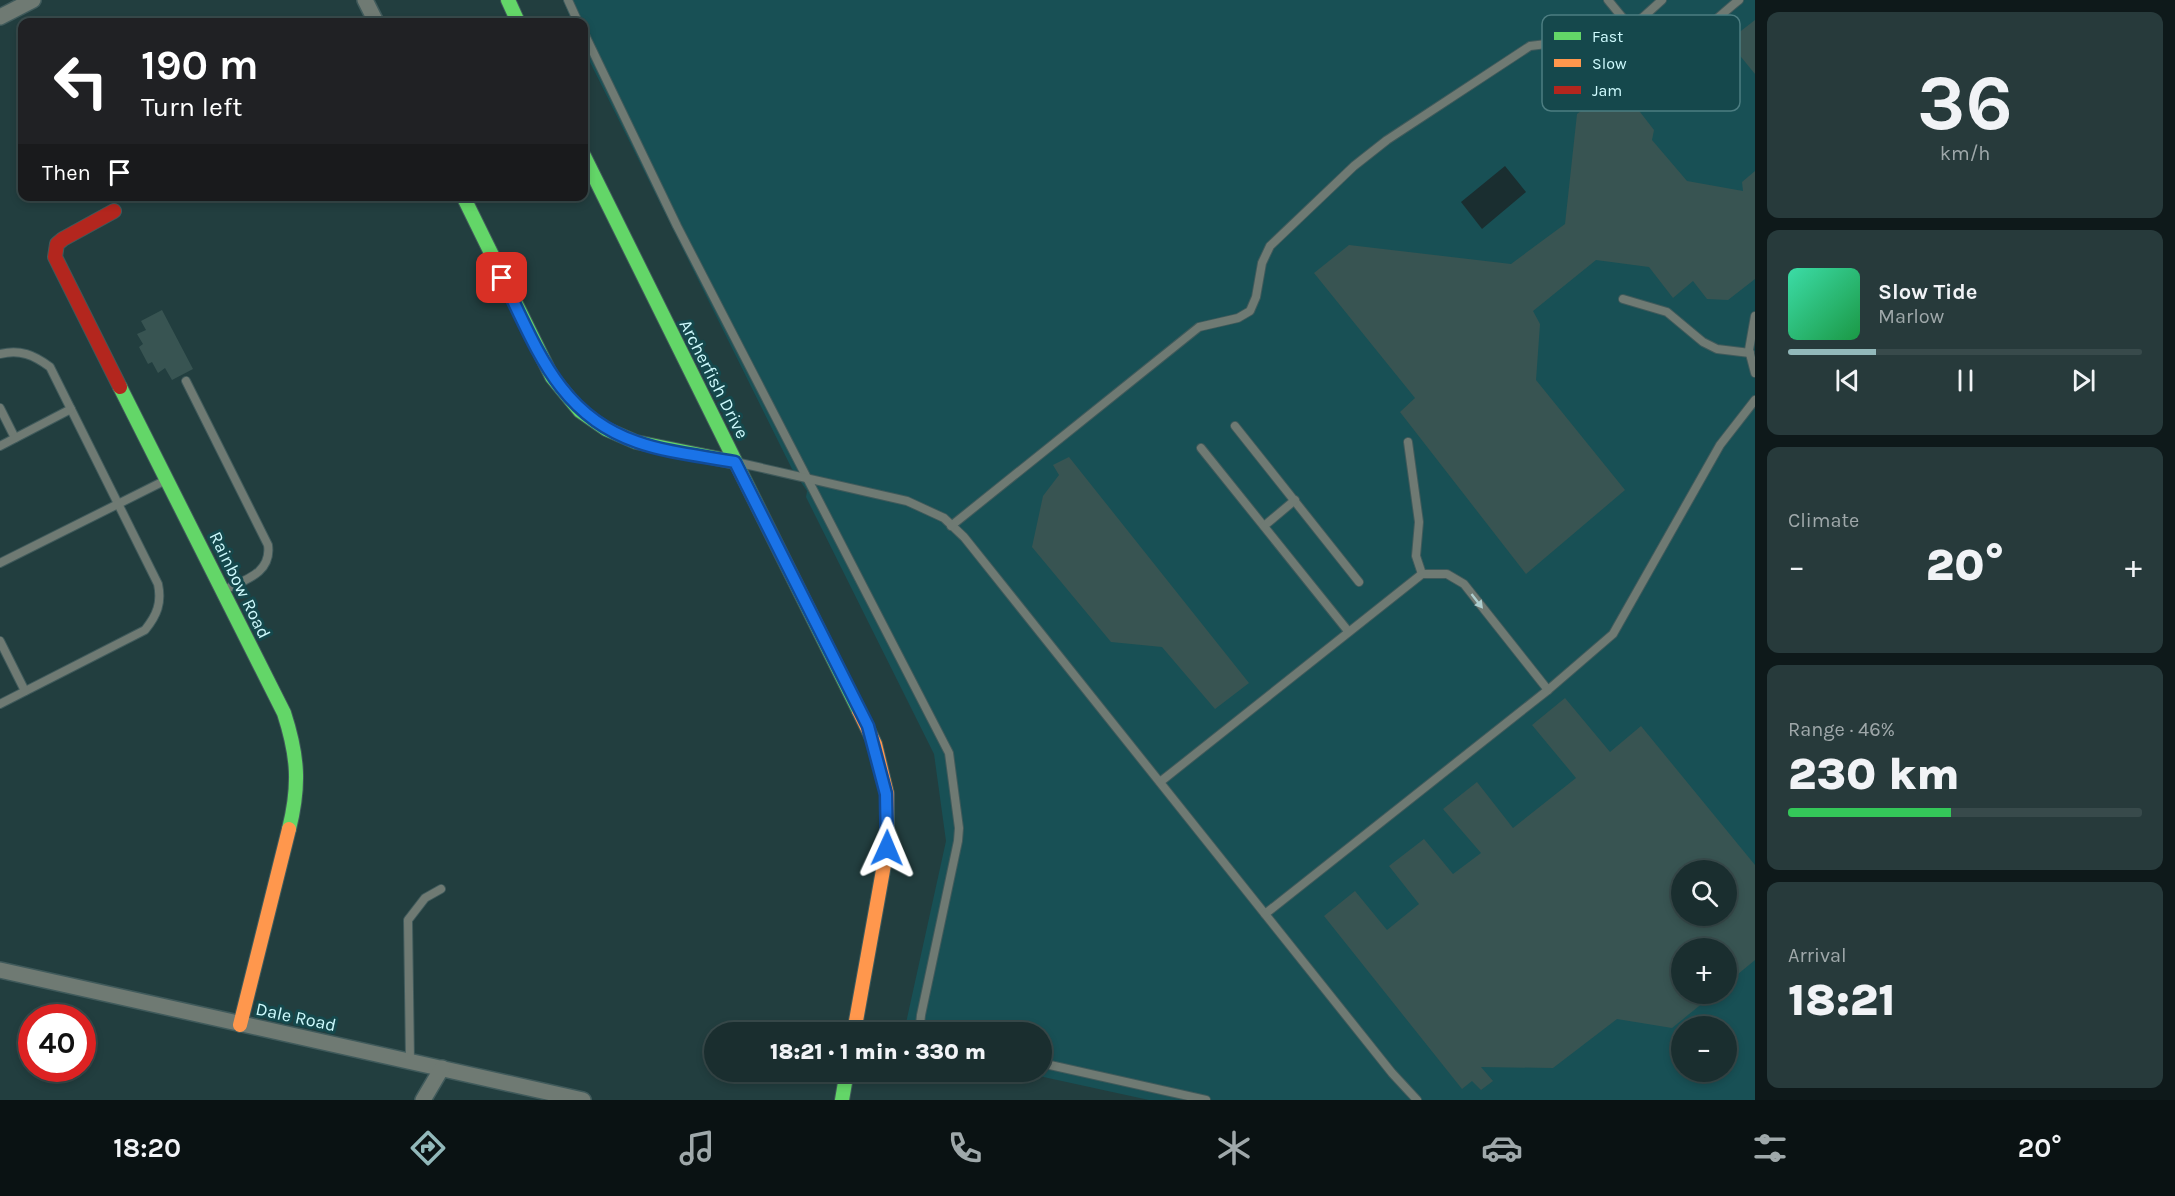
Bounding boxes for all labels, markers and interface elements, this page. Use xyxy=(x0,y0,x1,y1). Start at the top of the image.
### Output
legend xyxy=(1542,15,1740,111)
text: Fast xyxy=(1592,27,1623,46)
text: 190 m xyxy=(141,40,259,90)
icon: left xyxy=(42,42,120,120)
text: Slow xyxy=(1592,54,1627,73)
text: 36 xyxy=(1917,57,2013,149)
text: Jam xyxy=(1592,81,1622,100)
text: Turn left xyxy=(141,91,242,123)
text: km/h xyxy=(1940,142,1990,165)
icon: arrive xyxy=(103,156,136,189)
text: Then xyxy=(42,160,91,186)
pin xyxy=(476,252,527,303)
icon: arrive xyxy=(485,261,518,294)
text: Slow Tide xyxy=(1878,279,1978,305)
text: Marlow xyxy=(1878,305,1944,328)
street label: Archerfish Drive xyxy=(674,316,754,442)
icon: previous xyxy=(1831,364,1864,397)
icon: pause xyxy=(1949,364,1982,397)
icon: next xyxy=(2067,364,2100,397)
text: Climate xyxy=(1788,509,1859,532)
street label: Rainbow Road xyxy=(205,528,275,642)
text: 20° xyxy=(1926,539,2004,591)
text: − xyxy=(1788,547,1805,585)
text: + xyxy=(2125,547,2142,585)
one-way arrow xyxy=(1471,593,1483,608)
text: Range · 46% xyxy=(1788,718,1895,741)
text: 230 km xyxy=(1788,748,1960,800)
position arrow xyxy=(855,816,919,880)
map controls xyxy=(1671,860,1737,1082)
button: search xyxy=(1671,860,1737,926)
button: + xyxy=(1671,938,1737,1004)
text: Arrival xyxy=(1788,944,1847,967)
text: 18:21 xyxy=(1788,974,1896,1026)
street label: Dale Road xyxy=(254,998,338,1036)
speed limit sign: 40 xyxy=(18,1004,96,1082)
button: − xyxy=(1671,1016,1737,1082)
text: 18:21 · 1 min · 330 m xyxy=(770,1039,986,1065)
icon: directions xyxy=(407,1127,449,1169)
icon: music xyxy=(676,1127,718,1169)
icon: phone xyxy=(944,1127,986,1169)
icon: climate xyxy=(1213,1127,1255,1169)
icon: car xyxy=(1481,1127,1523,1169)
icon: filters xyxy=(1749,1127,1791,1169)
text: 18:20 xyxy=(113,1132,181,1164)
text: 20° xyxy=(2018,1132,2062,1164)

